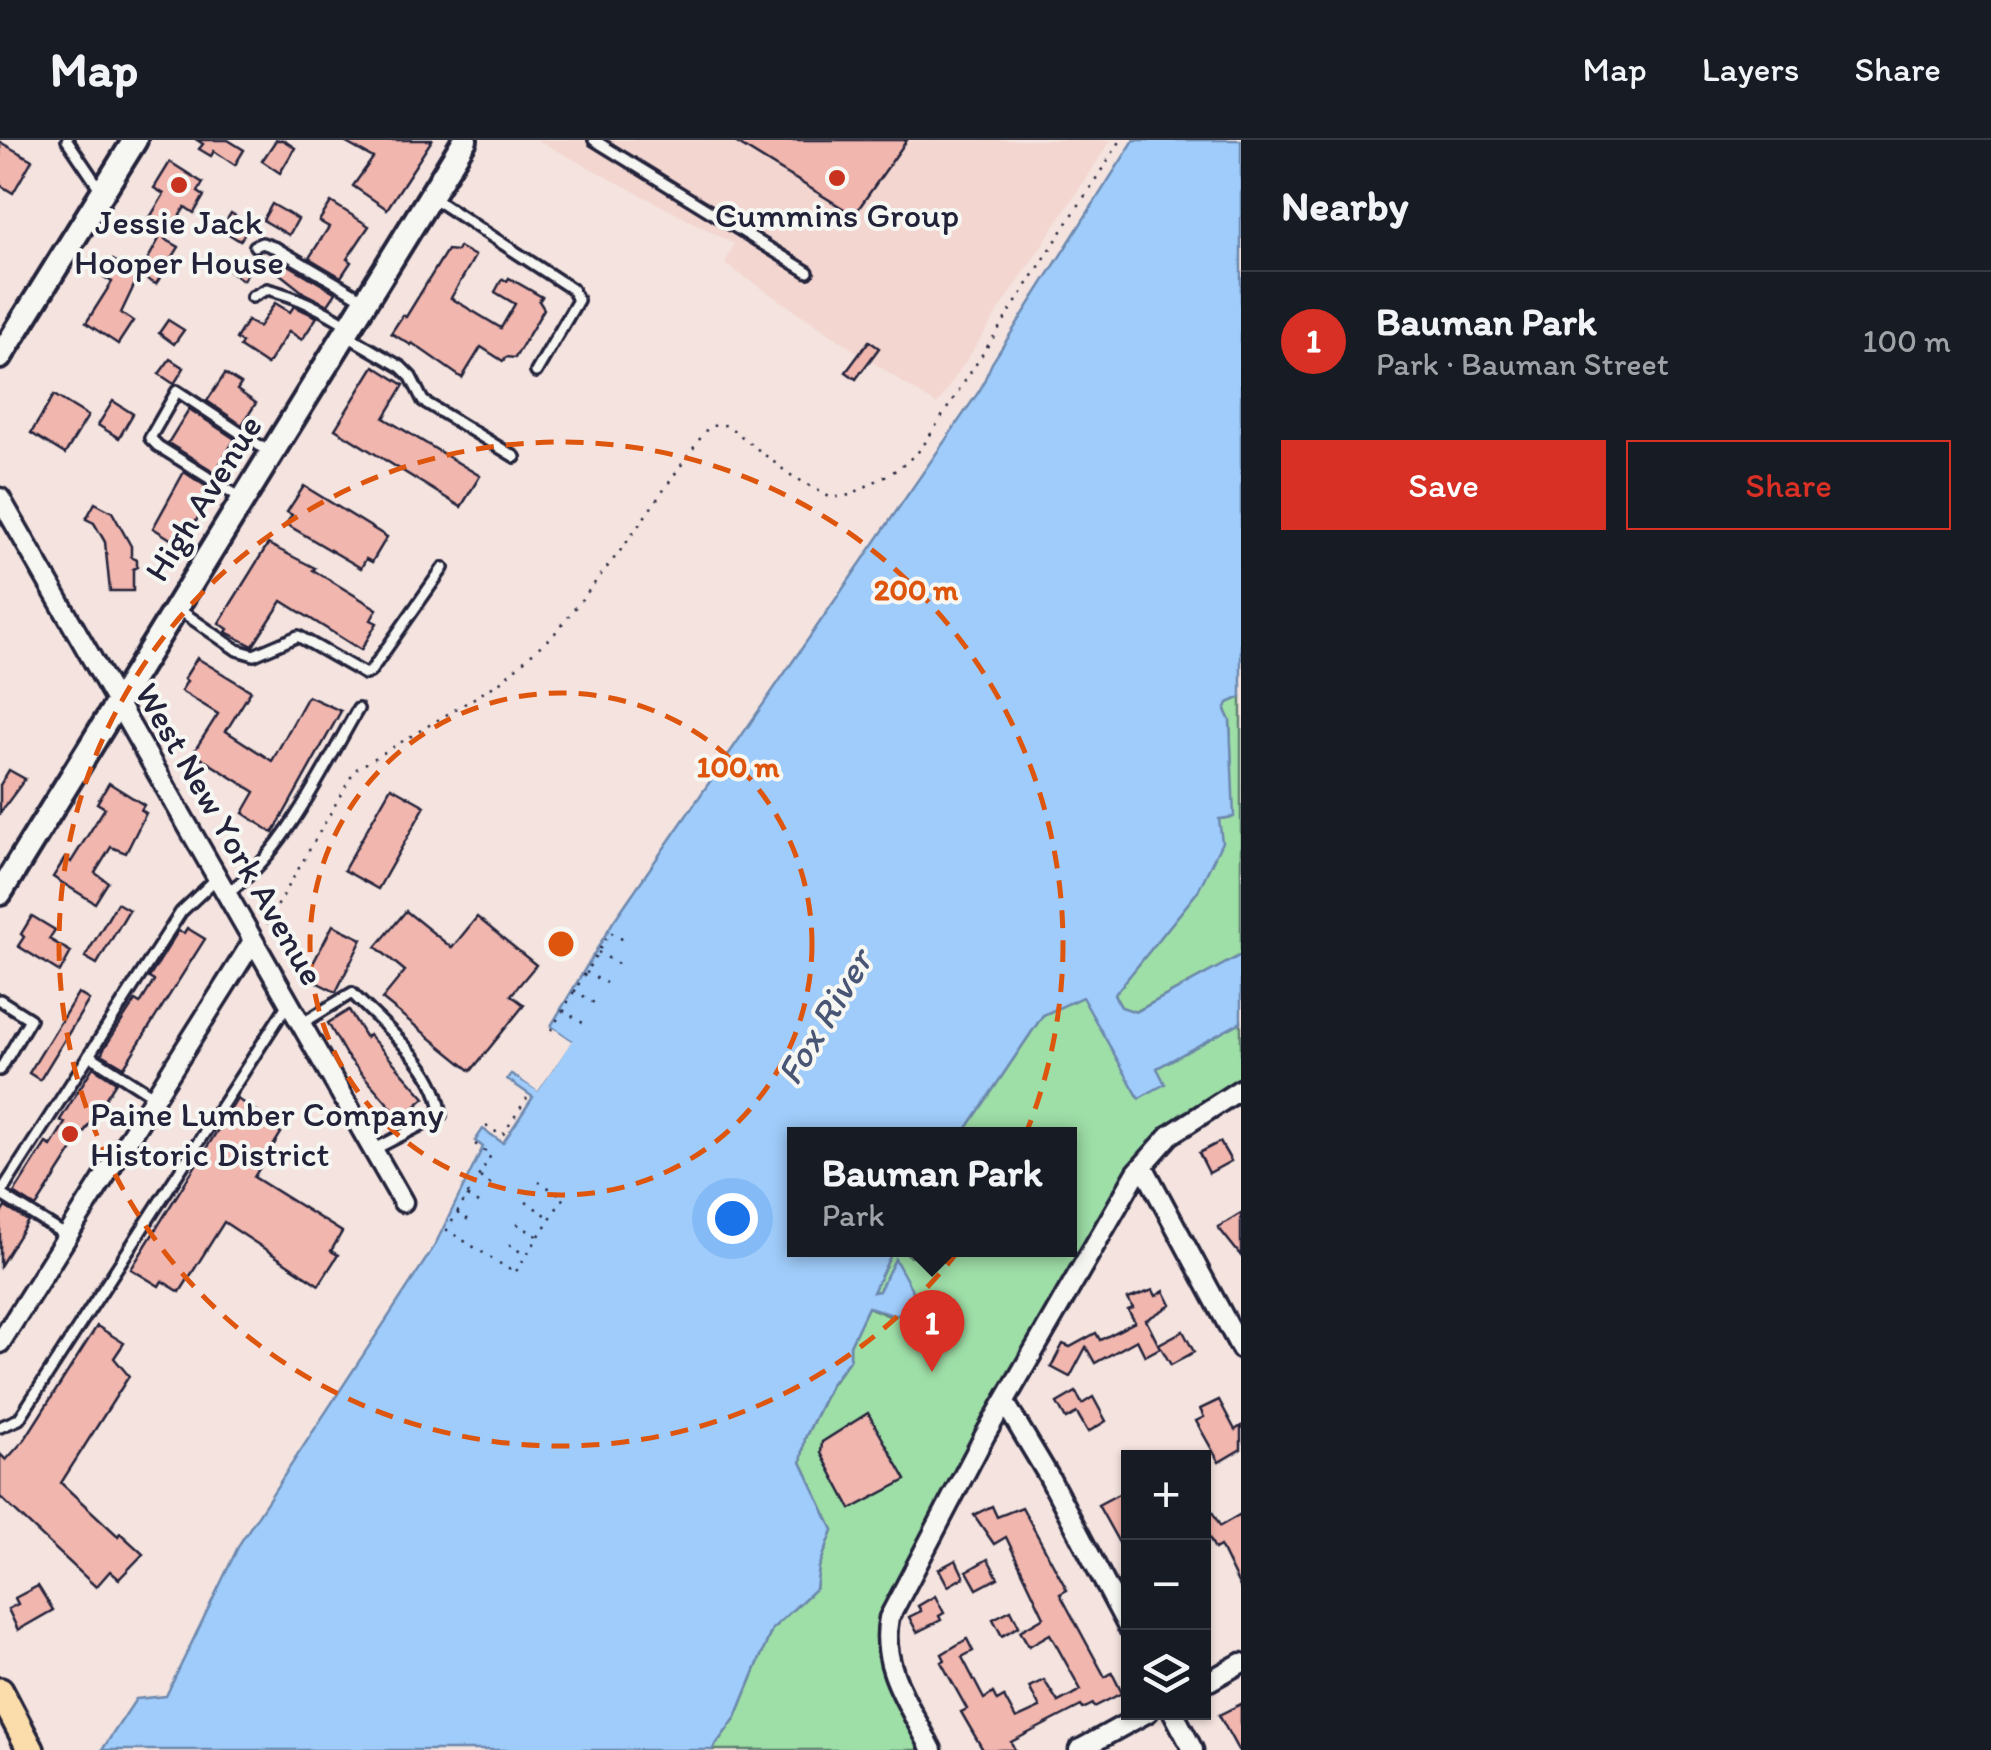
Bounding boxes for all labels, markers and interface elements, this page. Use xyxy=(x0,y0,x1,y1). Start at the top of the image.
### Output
text: Map xyxy=(50,40,138,98)
text: Map xyxy=(1583,48,1647,90)
text: Layers xyxy=(1702,48,1799,90)
text: Share xyxy=(1854,48,1941,90)
marker: Cummins Group xyxy=(826,167,848,189)
marker: Jessie Jack Hooper House xyxy=(168,174,190,196)
text: Nearby xyxy=(1281,180,1408,231)
place label: Cummins Group xyxy=(715,194,959,236)
place label: Jessie Jack Hooper House xyxy=(74,201,284,283)
text: Bauman Park xyxy=(1376,299,1597,345)
text: 1 xyxy=(1306,322,1321,360)
text: 100 m xyxy=(1863,322,1951,360)
text: Park · Bauman Street xyxy=(1376,345,1669,383)
street label: High Avenue xyxy=(135,407,271,589)
button: Save xyxy=(1281,440,1606,530)
button: Share xyxy=(1626,440,1951,530)
text: 200 m xyxy=(874,571,959,608)
street label: West New York Avenue xyxy=(126,675,334,993)
text: 100 m xyxy=(697,748,780,785)
centre of rings xyxy=(543,926,579,962)
water label: Fox River xyxy=(766,938,884,1093)
place label: Paine Lumber Company Historic District xyxy=(90,1093,444,1175)
marker: Paine Lumber Company Historic District xyxy=(59,1123,81,1145)
popup xyxy=(787,1127,1077,1257)
text: Bauman Park xyxy=(822,1150,1042,1196)
your location xyxy=(707,1193,758,1244)
text: Park xyxy=(822,1196,885,1234)
pin: 1 xyxy=(900,1290,964,1372)
map controls xyxy=(1121,1450,1211,1720)
button: + xyxy=(1121,1450,1211,1540)
button: − xyxy=(1121,1540,1211,1630)
button: layers xyxy=(1121,1630,1211,1720)

